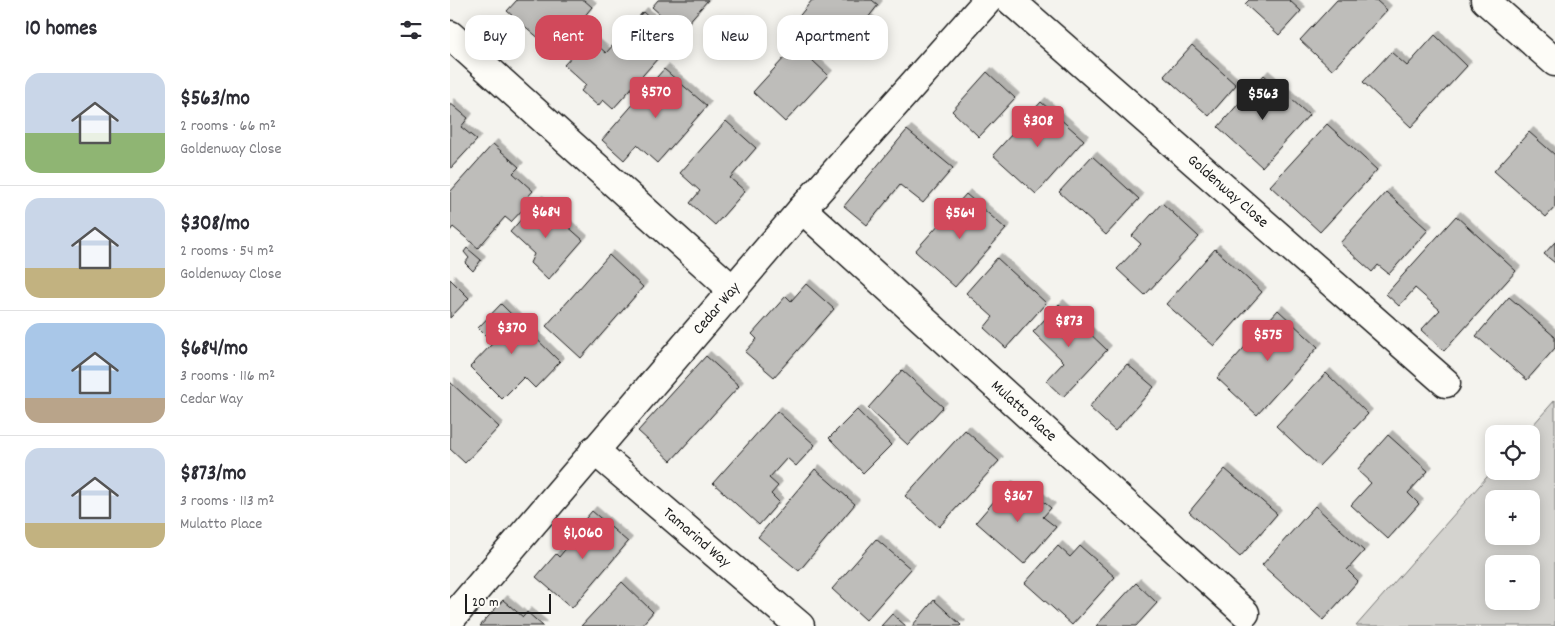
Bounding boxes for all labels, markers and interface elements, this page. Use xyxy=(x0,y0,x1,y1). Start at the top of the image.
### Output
text: 10 homes xyxy=(25,15,97,45)
chip: Buy xyxy=(465,15,525,60)
chip: Rent xyxy=(535,15,602,60)
chip: Filters xyxy=(612,15,693,60)
chip: New xyxy=(703,15,767,60)
chip: Apartment xyxy=(777,15,888,60)
icon: filters xyxy=(397,16,425,44)
pin: $570 xyxy=(626,76,686,119)
pin: $563 xyxy=(1233,78,1293,121)
text: $570 xyxy=(641,81,671,104)
text: $563 xyxy=(1248,83,1278,106)
text: $563/mo xyxy=(180,85,250,115)
icon: home xyxy=(65,93,125,153)
pin: $308 xyxy=(1008,106,1068,148)
text: $308 xyxy=(1023,110,1053,133)
text: 2 rooms · 66 m² xyxy=(180,115,276,138)
text: Goldenway Close xyxy=(180,138,282,161)
street label: Goldenway Close xyxy=(1182,149,1274,234)
pin: $684 xyxy=(516,196,576,239)
pin: $564 xyxy=(930,198,990,240)
text: $684 xyxy=(531,201,561,224)
text: $564 xyxy=(945,202,975,225)
text: $308/mo xyxy=(180,210,250,240)
icon: home xyxy=(65,218,125,278)
text: 2 rooms · 54 m² xyxy=(180,240,274,263)
text: Goldenway Close xyxy=(180,263,282,286)
street label: Cedar Way xyxy=(688,277,746,340)
pin: $873 xyxy=(1039,306,1099,348)
text: $873 xyxy=(1055,310,1083,333)
pin: $370 xyxy=(482,312,542,355)
text: $370 xyxy=(497,317,527,340)
pin: $575 xyxy=(1238,320,1298,362)
text: $575 xyxy=(1253,324,1283,347)
text: $684/mo xyxy=(180,335,248,365)
icon: home xyxy=(65,343,125,403)
text: 3 rooms · 116 m² xyxy=(180,365,275,388)
street label: Mulatto Place xyxy=(986,375,1062,447)
text: Cedar Way xyxy=(180,388,243,411)
map controls xyxy=(1485,425,1540,610)
button: locate xyxy=(1485,425,1540,480)
text: $873/mo xyxy=(180,460,246,490)
icon: home xyxy=(65,468,125,528)
pin: $367 xyxy=(988,480,1048,523)
text: $367 xyxy=(1003,485,1033,508)
text: 3 rooms · 113 m² xyxy=(180,490,274,513)
button: + xyxy=(1485,490,1540,545)
street label: Tamarind Way xyxy=(658,502,736,574)
text: Mulatto Place xyxy=(180,513,262,536)
pin: $1,060 xyxy=(542,518,624,560)
text: $1,060 xyxy=(563,522,603,545)
button: − xyxy=(1485,555,1540,610)
scale bar xyxy=(465,591,551,614)
text: 20 m xyxy=(472,593,499,613)

